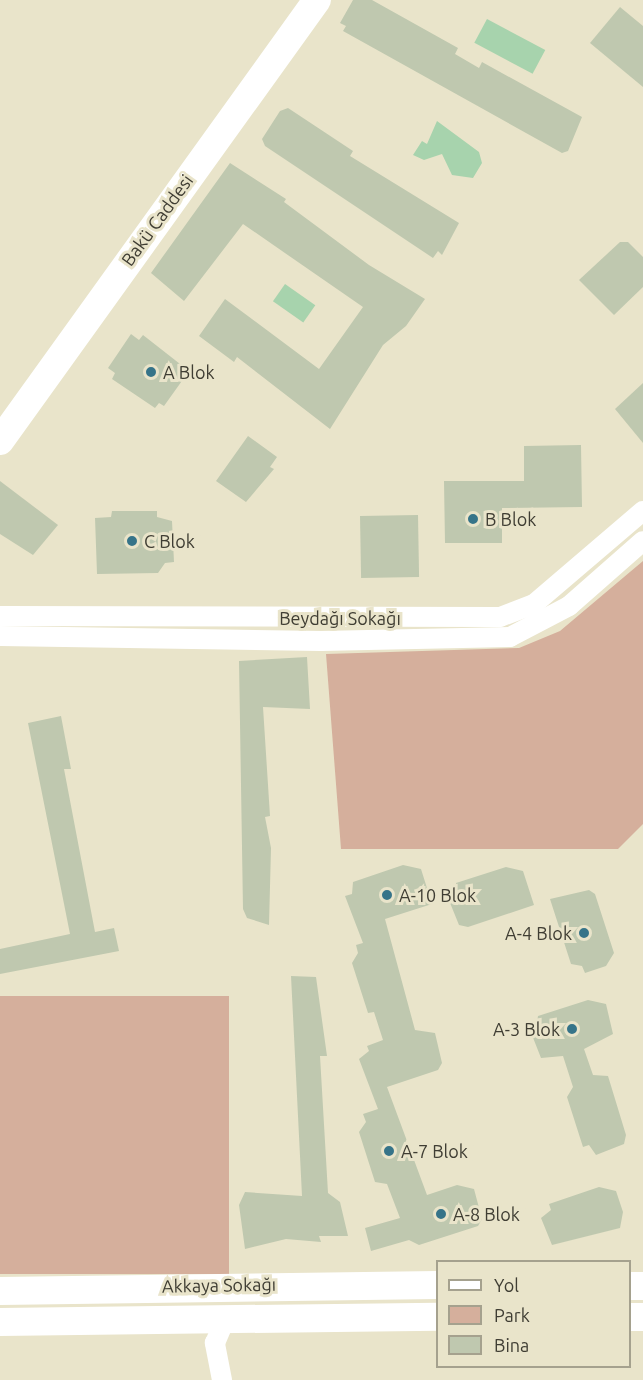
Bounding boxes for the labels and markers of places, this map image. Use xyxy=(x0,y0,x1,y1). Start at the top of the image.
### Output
place label: A Blok xyxy=(163,361,215,383)
marker: A Blok xyxy=(144,365,158,379)
place label: B Blok xyxy=(485,508,536,530)
marker: B Blok xyxy=(466,512,480,526)
place label: C Blok xyxy=(144,530,195,552)
marker: C Blok xyxy=(125,534,139,548)
place label: A-10 Blok xyxy=(399,884,476,906)
marker: A-10 Blok xyxy=(380,888,394,902)
place label: A-4 Blok xyxy=(505,922,572,944)
marker: A-4 Blok xyxy=(577,926,591,940)
place label: A-3 Blok xyxy=(493,1018,560,1040)
marker: A-3 Blok xyxy=(565,1022,579,1036)
place label: A-7 Blok xyxy=(401,1140,468,1162)
marker: A-7 Blok xyxy=(382,1144,396,1158)
place label: A-8 Blok xyxy=(453,1203,520,1225)
marker: A-8 Blok xyxy=(434,1207,448,1221)

